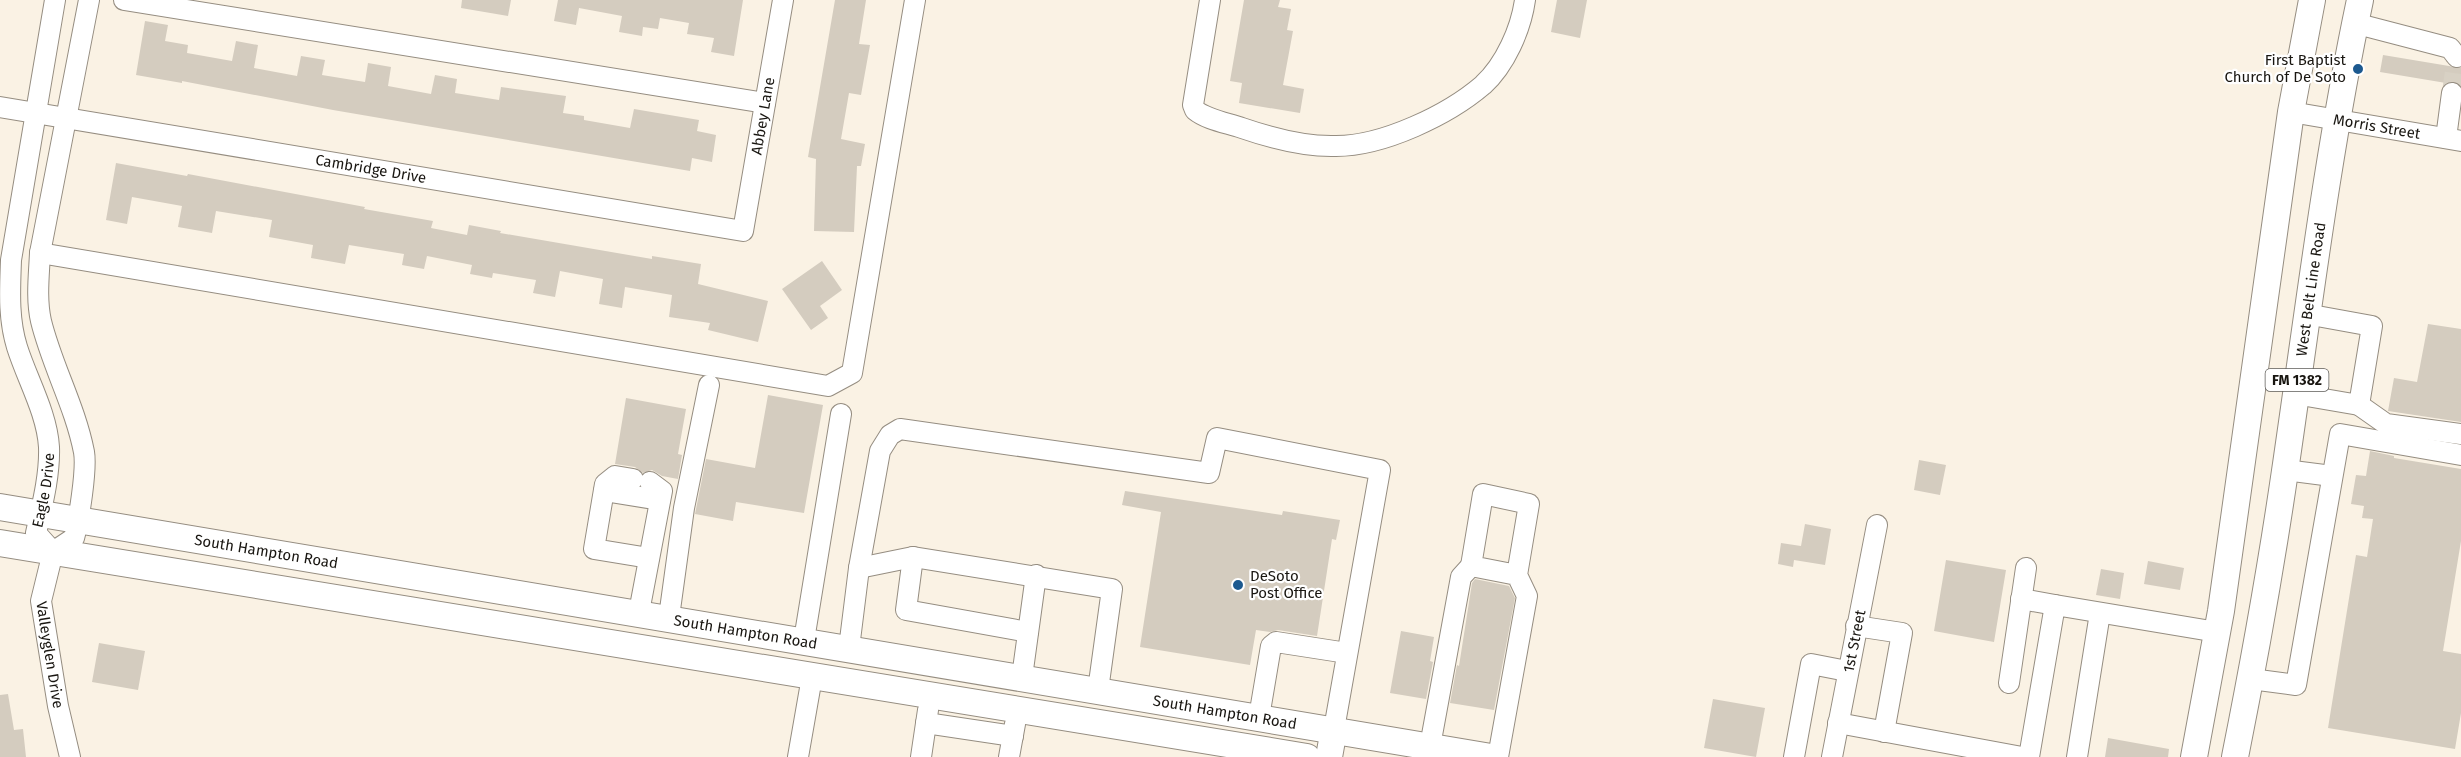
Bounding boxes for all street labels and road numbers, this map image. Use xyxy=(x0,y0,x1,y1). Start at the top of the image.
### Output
street label: Abbey Lane xyxy=(747,76,778,156)
street label: Morris Street xyxy=(2332,110,2422,143)
street label: Cambridge Drive xyxy=(314,151,428,187)
street label: West Belt Line Road xyxy=(2292,221,2330,357)
road number: FM 1382 xyxy=(2266,369,2328,391)
street label: Eagle Drive xyxy=(28,453,58,529)
street label: South Hampton Road xyxy=(193,531,339,573)
street label: Valleyglen Drive xyxy=(32,600,67,710)
street label: 1st Street xyxy=(1840,608,1869,674)
street label: South Hampton Road xyxy=(672,611,819,653)
street label: South Hampton Road xyxy=(1152,691,1298,733)

